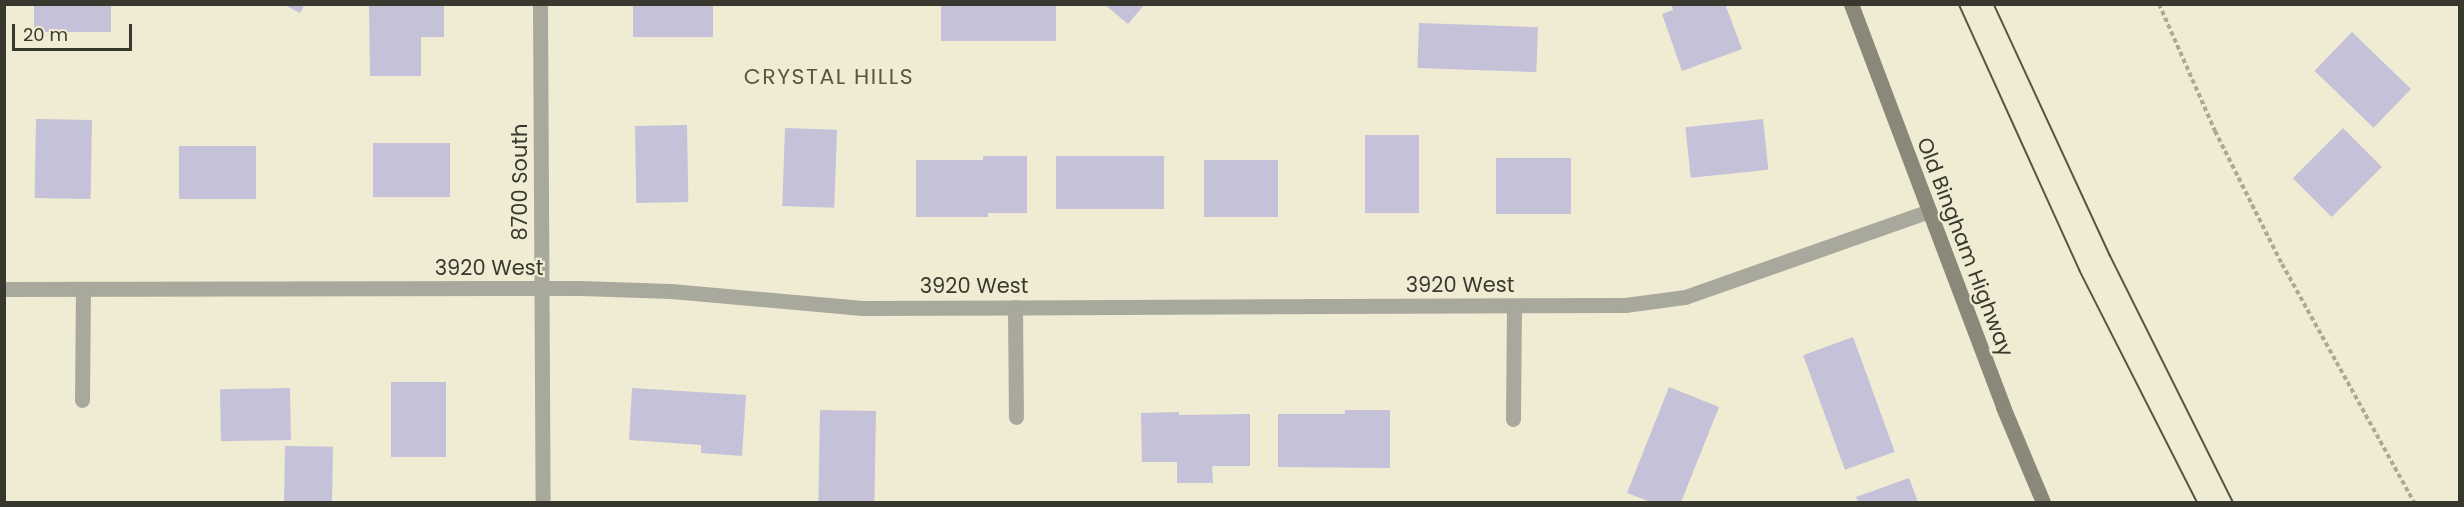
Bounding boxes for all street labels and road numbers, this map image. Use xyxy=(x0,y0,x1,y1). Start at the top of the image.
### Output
street label: 8700 South xyxy=(507,124,533,240)
street label: Old Bingham Highway xyxy=(1912,134,2018,360)
street label: 3920 West xyxy=(435,255,543,281)
street label: 3920 West xyxy=(1406,272,1514,298)
street label: 3920 West xyxy=(920,273,1028,299)

